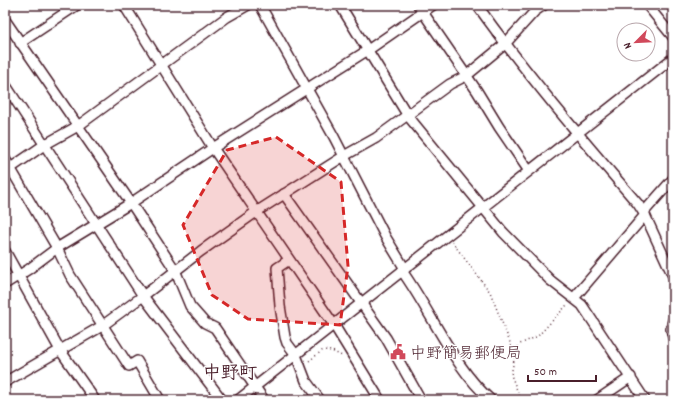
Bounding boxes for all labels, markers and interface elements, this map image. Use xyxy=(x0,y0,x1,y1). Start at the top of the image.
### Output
north arrow xyxy=(616,22,656,62)
text: N xyxy=(620,39,637,51)
public building icon: 中野簡易郵便局 xyxy=(389,343,407,361)
place label: 中野簡易郵便局 xyxy=(410,343,522,366)
scale bar xyxy=(528,357,596,383)
district label: 中野町 xyxy=(203,362,257,387)
text: 50 m xyxy=(534,364,557,381)

